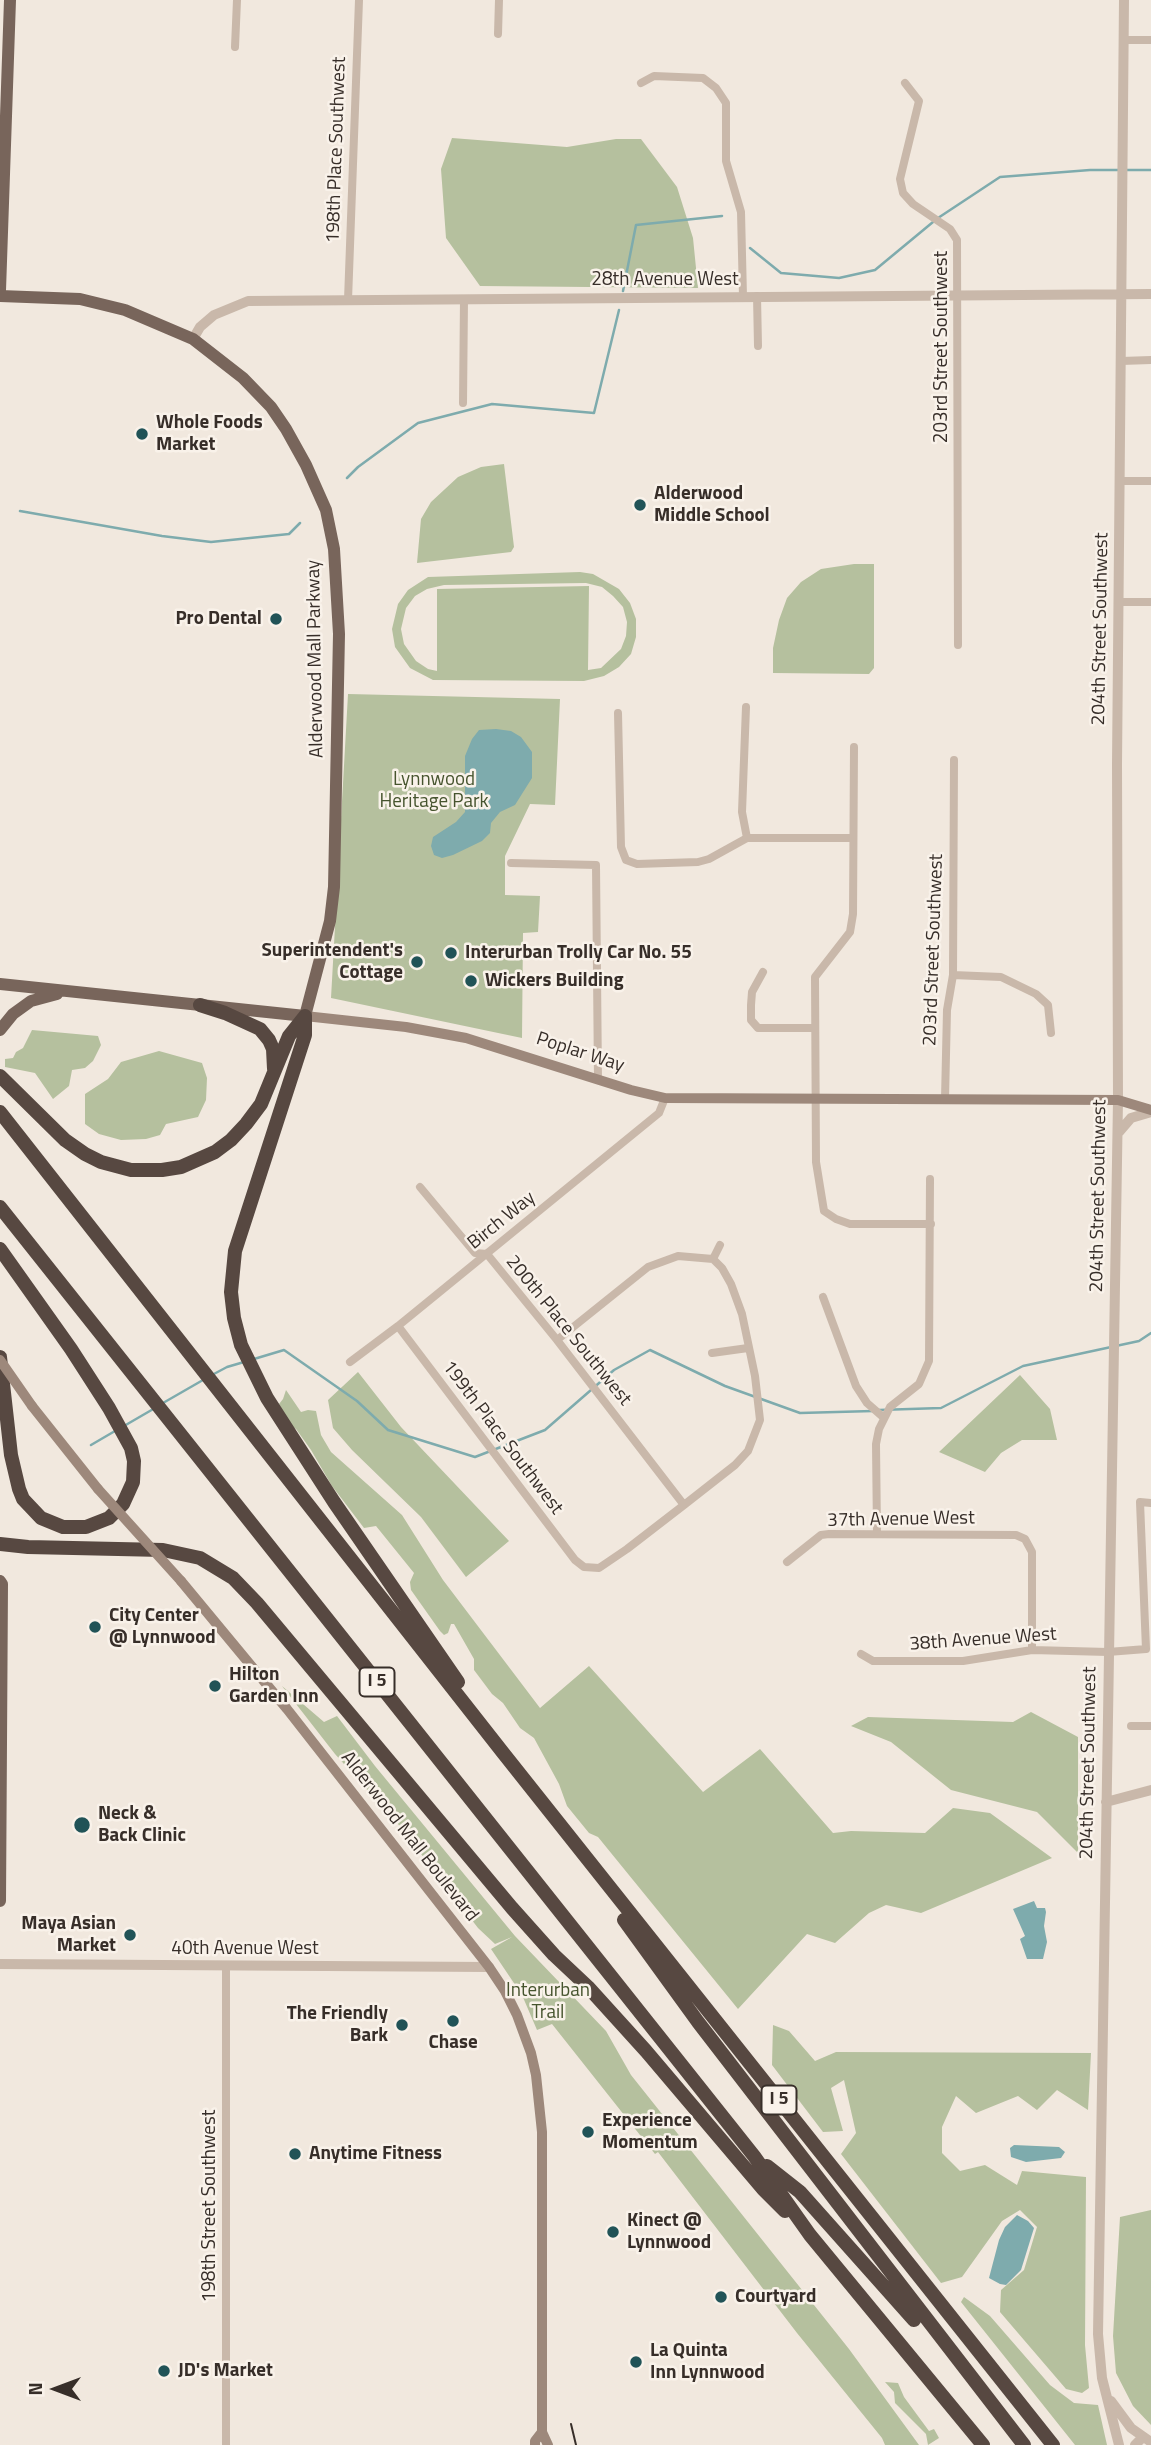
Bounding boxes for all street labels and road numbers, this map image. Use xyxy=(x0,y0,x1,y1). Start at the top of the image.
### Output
street label: 198th Place Southwest xyxy=(322,56,352,244)
street label: 203rd Street Southwest xyxy=(931,251,953,443)
street label: 28th Avenue West xyxy=(591,269,739,291)
street label: 204th Street Southwest xyxy=(1088,532,1114,726)
street label: Alderwood Mall Parkway xyxy=(303,560,329,758)
street label: 203rd Street Southwest xyxy=(919,854,949,1046)
street label: Poplar Way xyxy=(533,1028,627,1078)
street label: 204th Street Southwest xyxy=(1086,1099,1112,1293)
street label: Birch Way xyxy=(464,1187,540,1255)
street label: 200th Place Southwest xyxy=(500,1251,636,1411)
street label: 199th Place Southwest xyxy=(437,1357,567,1519)
street label: 37th Avenue West xyxy=(827,1507,975,1533)
street label: 38th Avenue West xyxy=(909,1623,1057,1657)
street label: 204th Street Southwest xyxy=(1076,1666,1102,1860)
road number: I 5 xyxy=(360,1667,394,1696)
street label: Alderwood Mall Boulevard xyxy=(335,1747,483,1927)
street label: 40th Avenue West xyxy=(171,1938,319,1960)
road number: I 5 xyxy=(762,2086,796,2114)
street label: 198th Street Southwest xyxy=(199,2110,221,2302)

